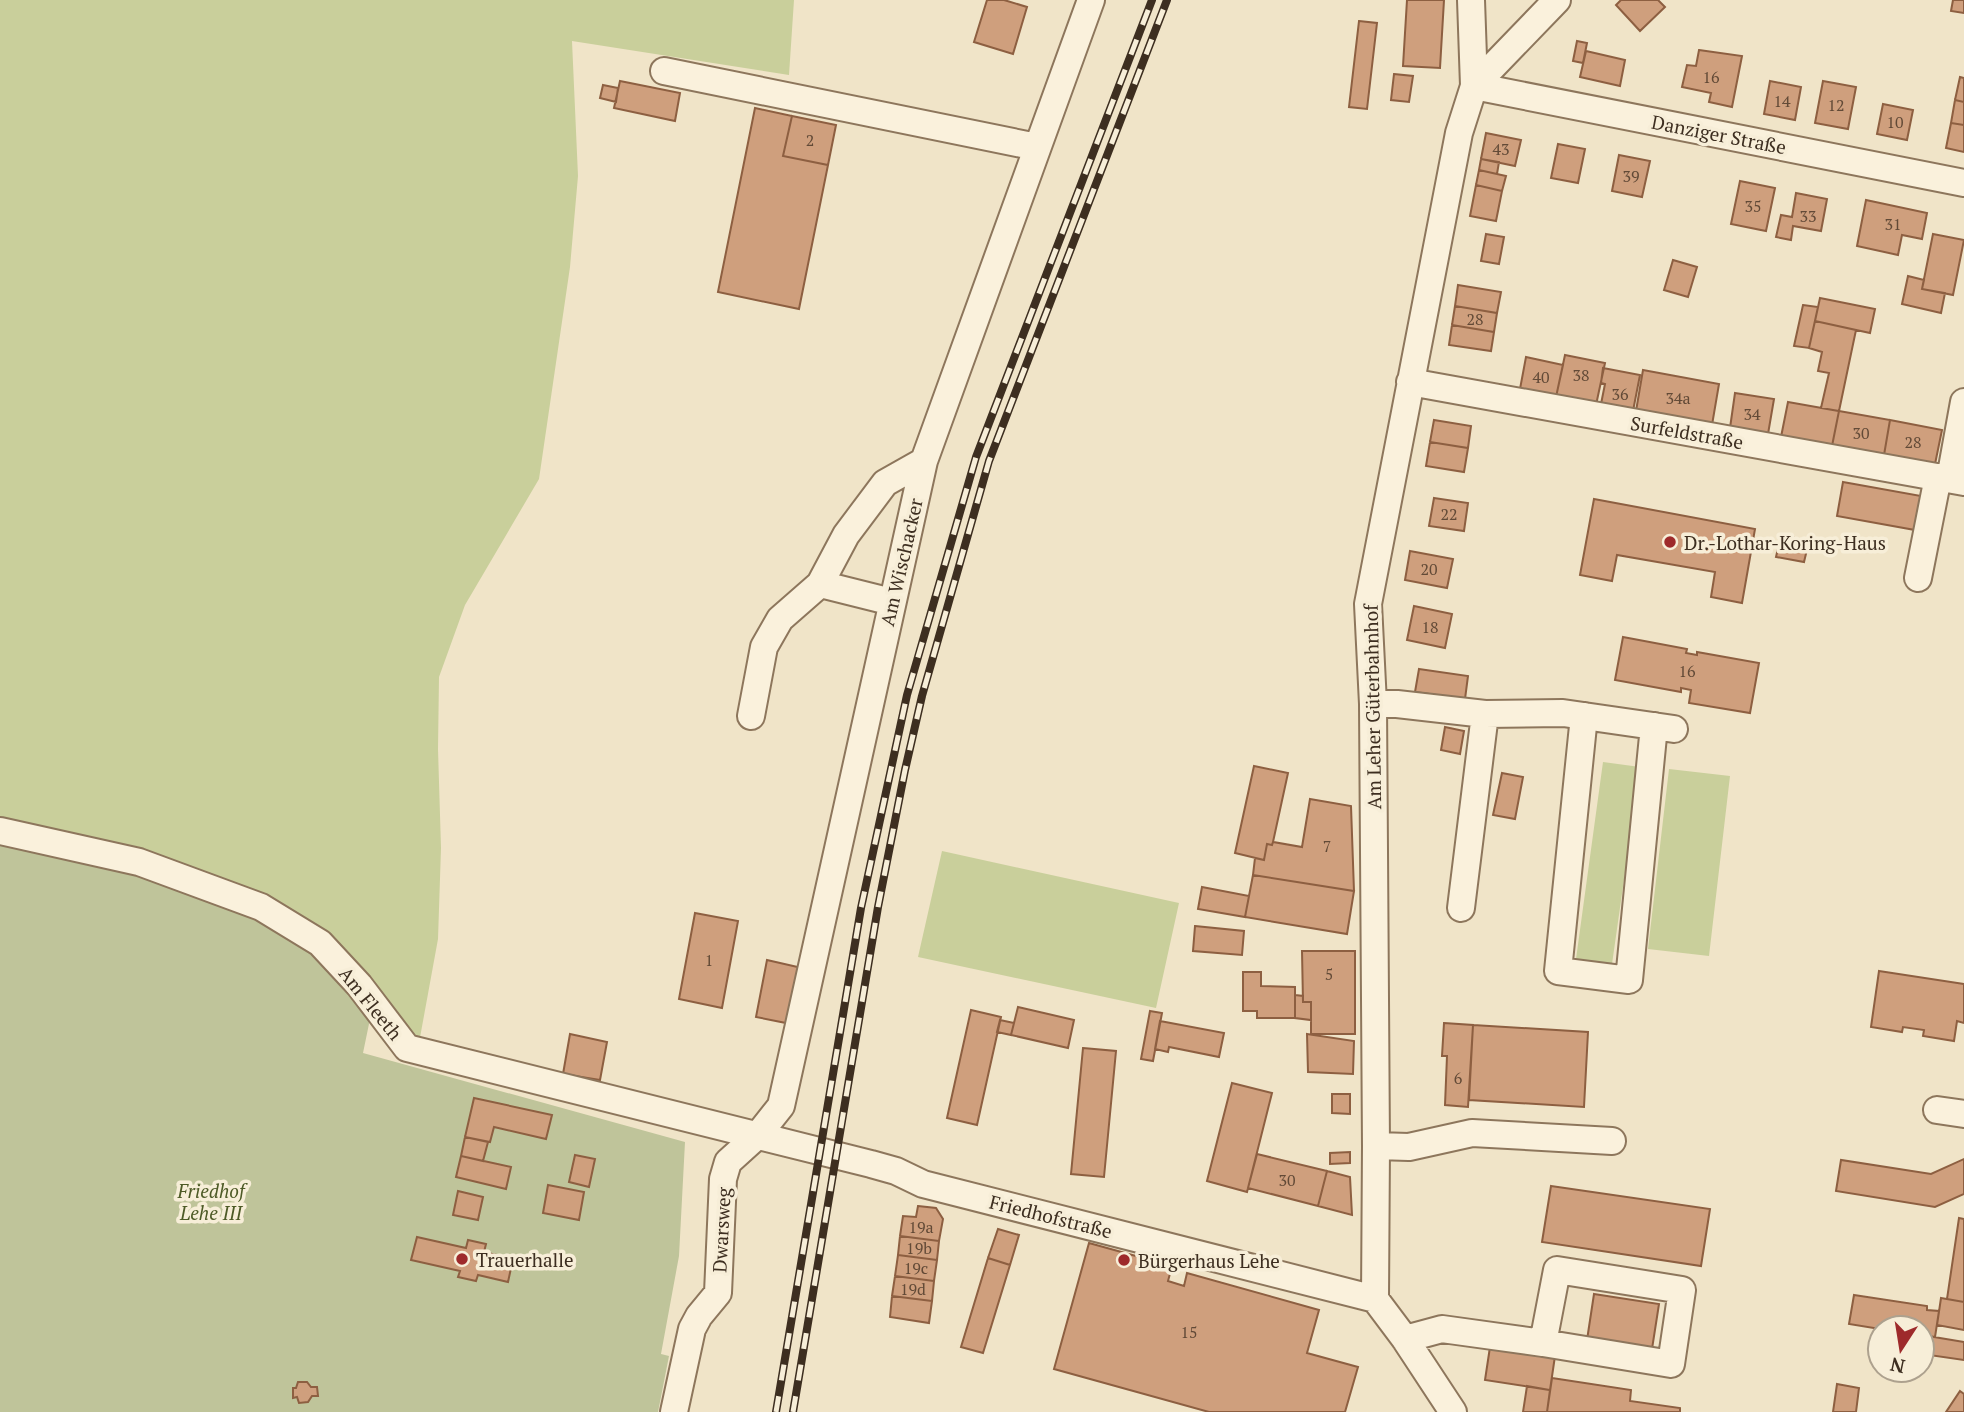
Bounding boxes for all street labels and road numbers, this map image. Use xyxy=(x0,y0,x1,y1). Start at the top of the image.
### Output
street label: Danziger Straße xyxy=(1650,109,1788,159)
street label: Surfeldstraße xyxy=(1629,410,1745,454)
street label: Am Wischacker xyxy=(874,495,928,628)
street label: Am Leher Güterbahnhof xyxy=(1358,603,1386,810)
street label: Am Fleeth xyxy=(334,961,408,1045)
street label: Dwarsweg xyxy=(706,1186,736,1273)
street label: Friedhofstraße xyxy=(987,1189,1115,1243)

